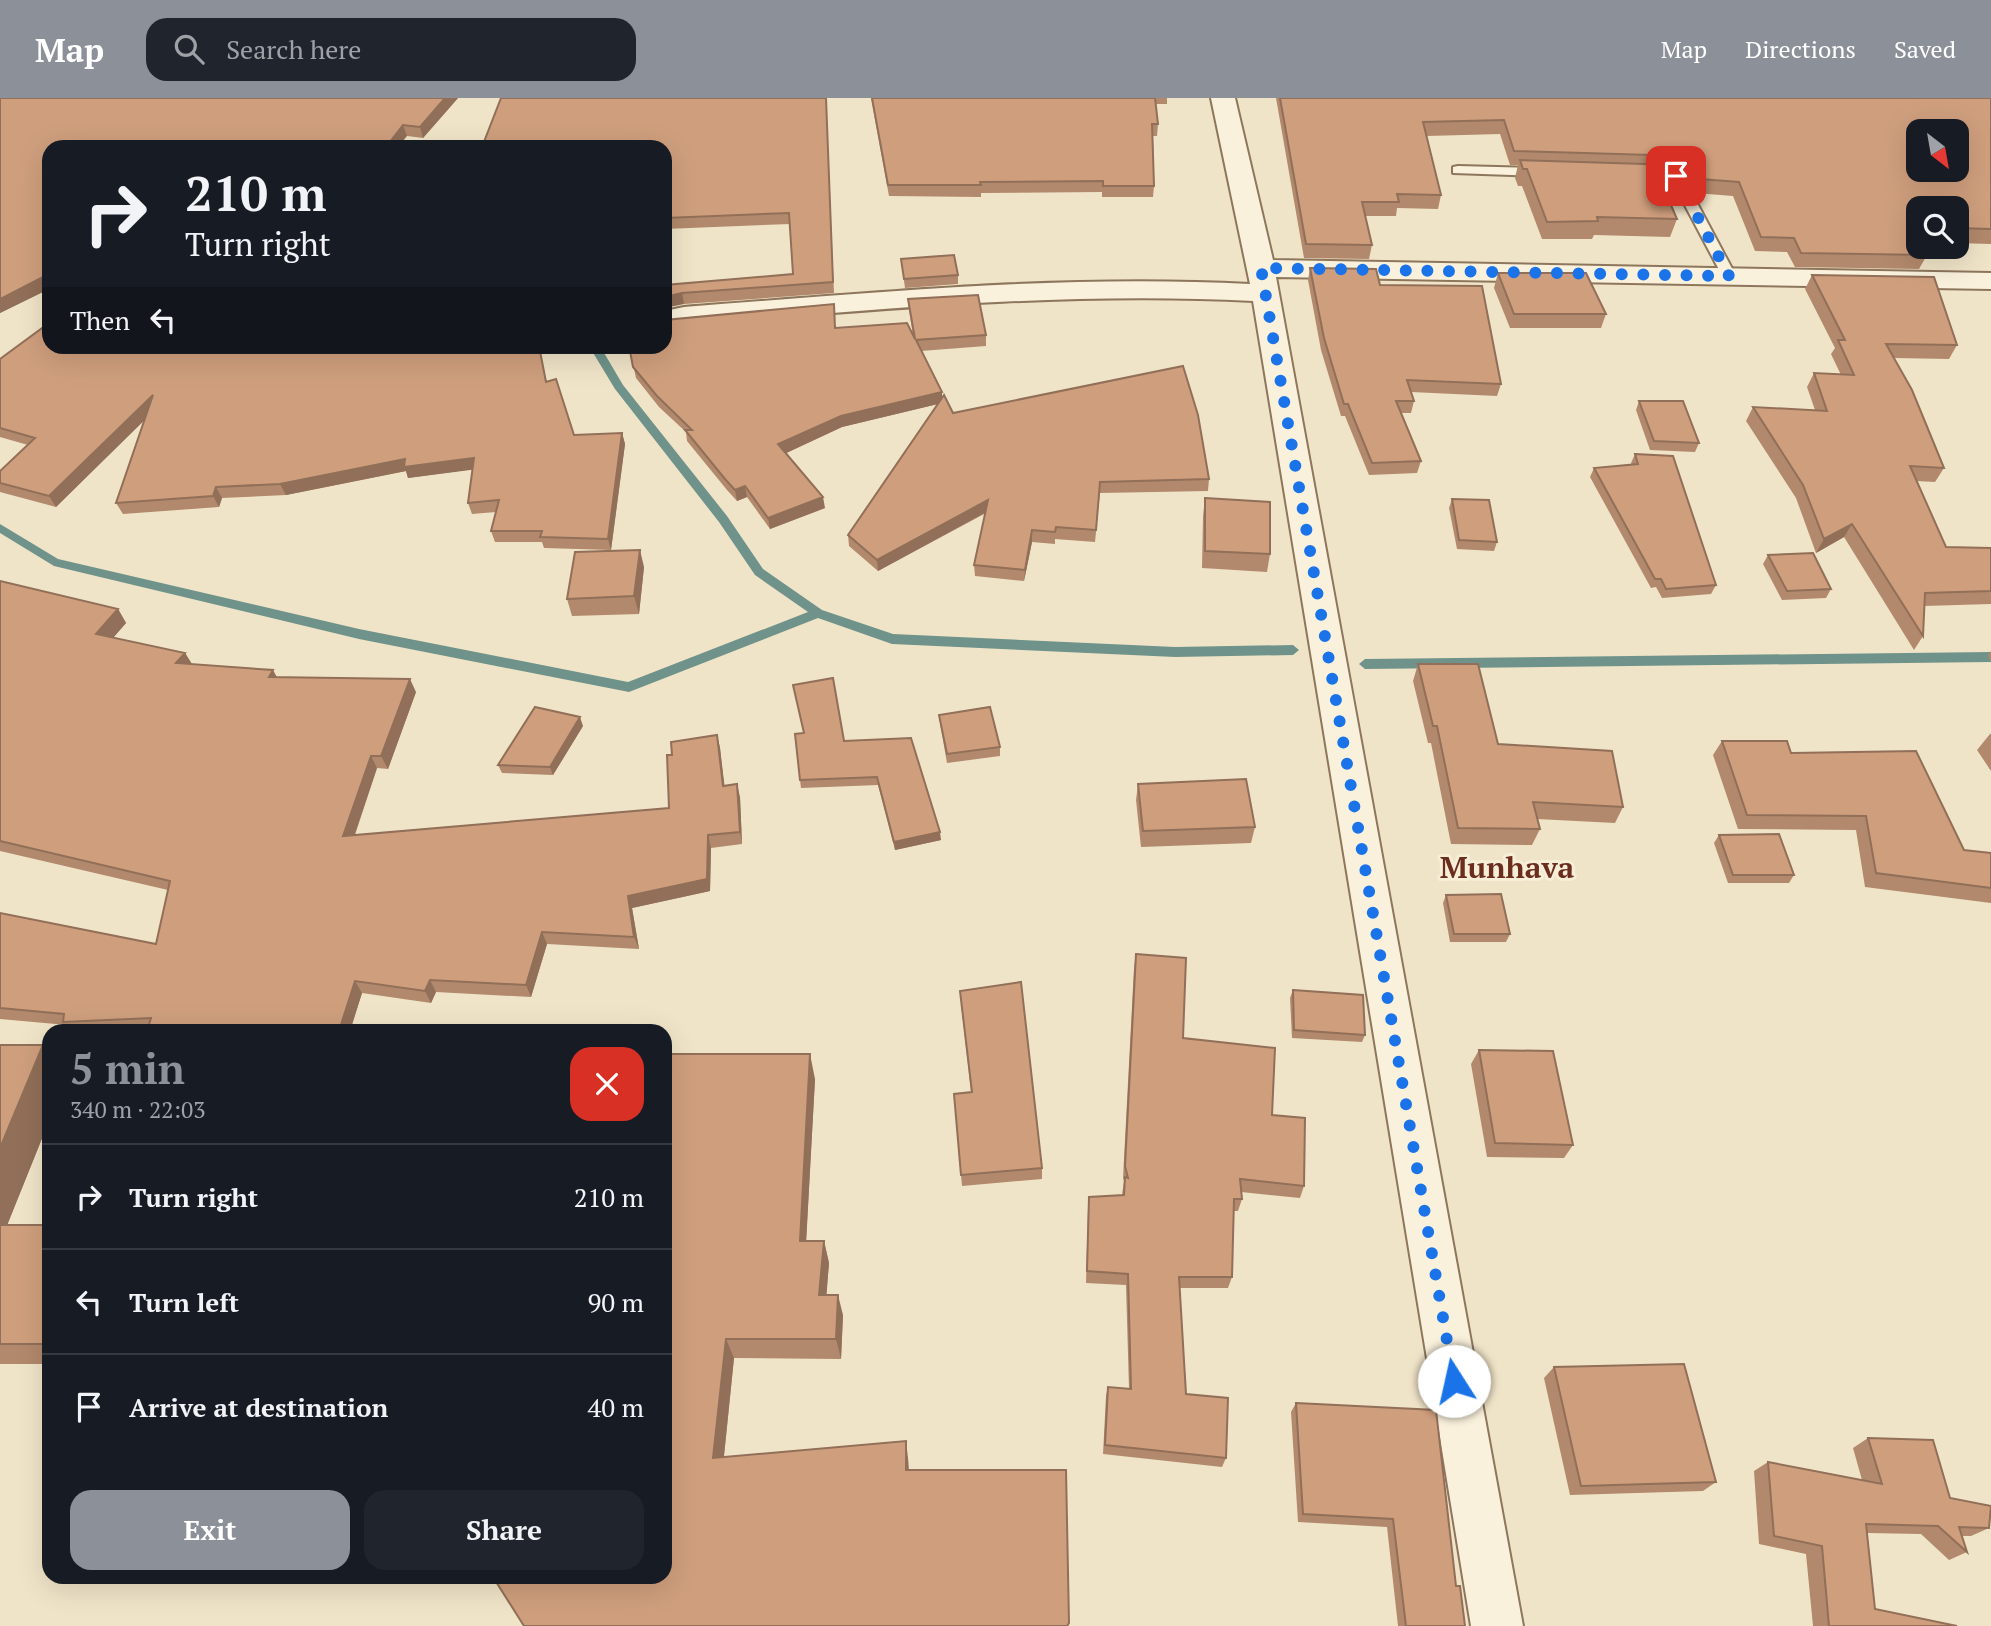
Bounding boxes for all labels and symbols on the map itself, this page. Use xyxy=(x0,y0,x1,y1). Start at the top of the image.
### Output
north arrow xyxy=(1906,119,1969,182)
pin xyxy=(1646,146,1706,206)
district label: Munhava xyxy=(1440,847,1575,887)
position arrow xyxy=(1417,1344,1491,1418)

